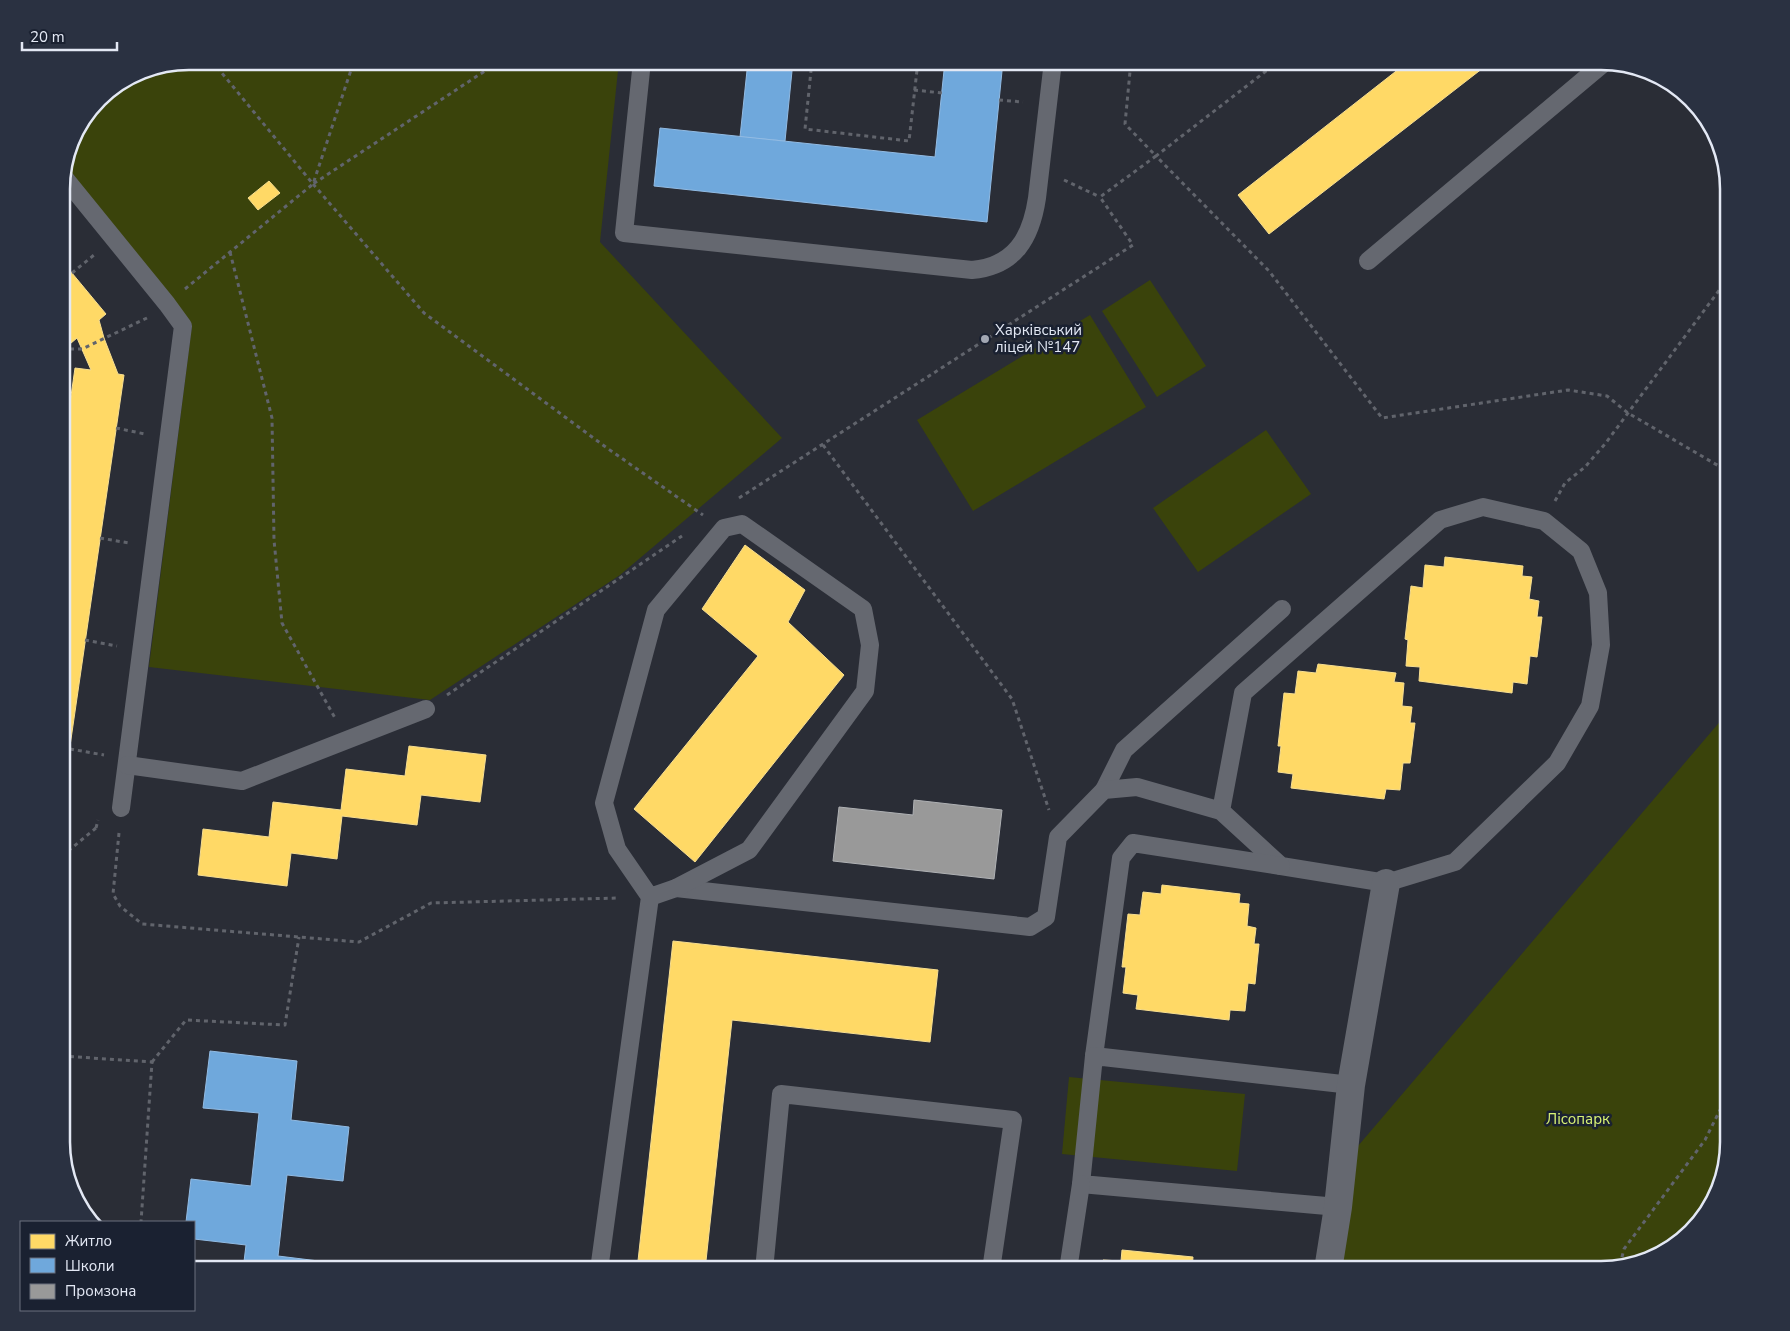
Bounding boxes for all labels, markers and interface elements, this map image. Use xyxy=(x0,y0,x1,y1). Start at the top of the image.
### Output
scale bar xyxy=(22,20,118,52)
text: 20 m xyxy=(30,27,65,47)
place label: Харківський ліцей №147 xyxy=(995,320,1082,357)
marker: Харківський ліцей №147 xyxy=(979,333,991,345)
park label: Лісопарк xyxy=(1546,1109,1610,1129)
legend xyxy=(20,1221,195,1311)
text: Житло xyxy=(65,1231,112,1251)
text: Школи xyxy=(65,1256,114,1276)
text: Промзона xyxy=(65,1281,136,1301)

